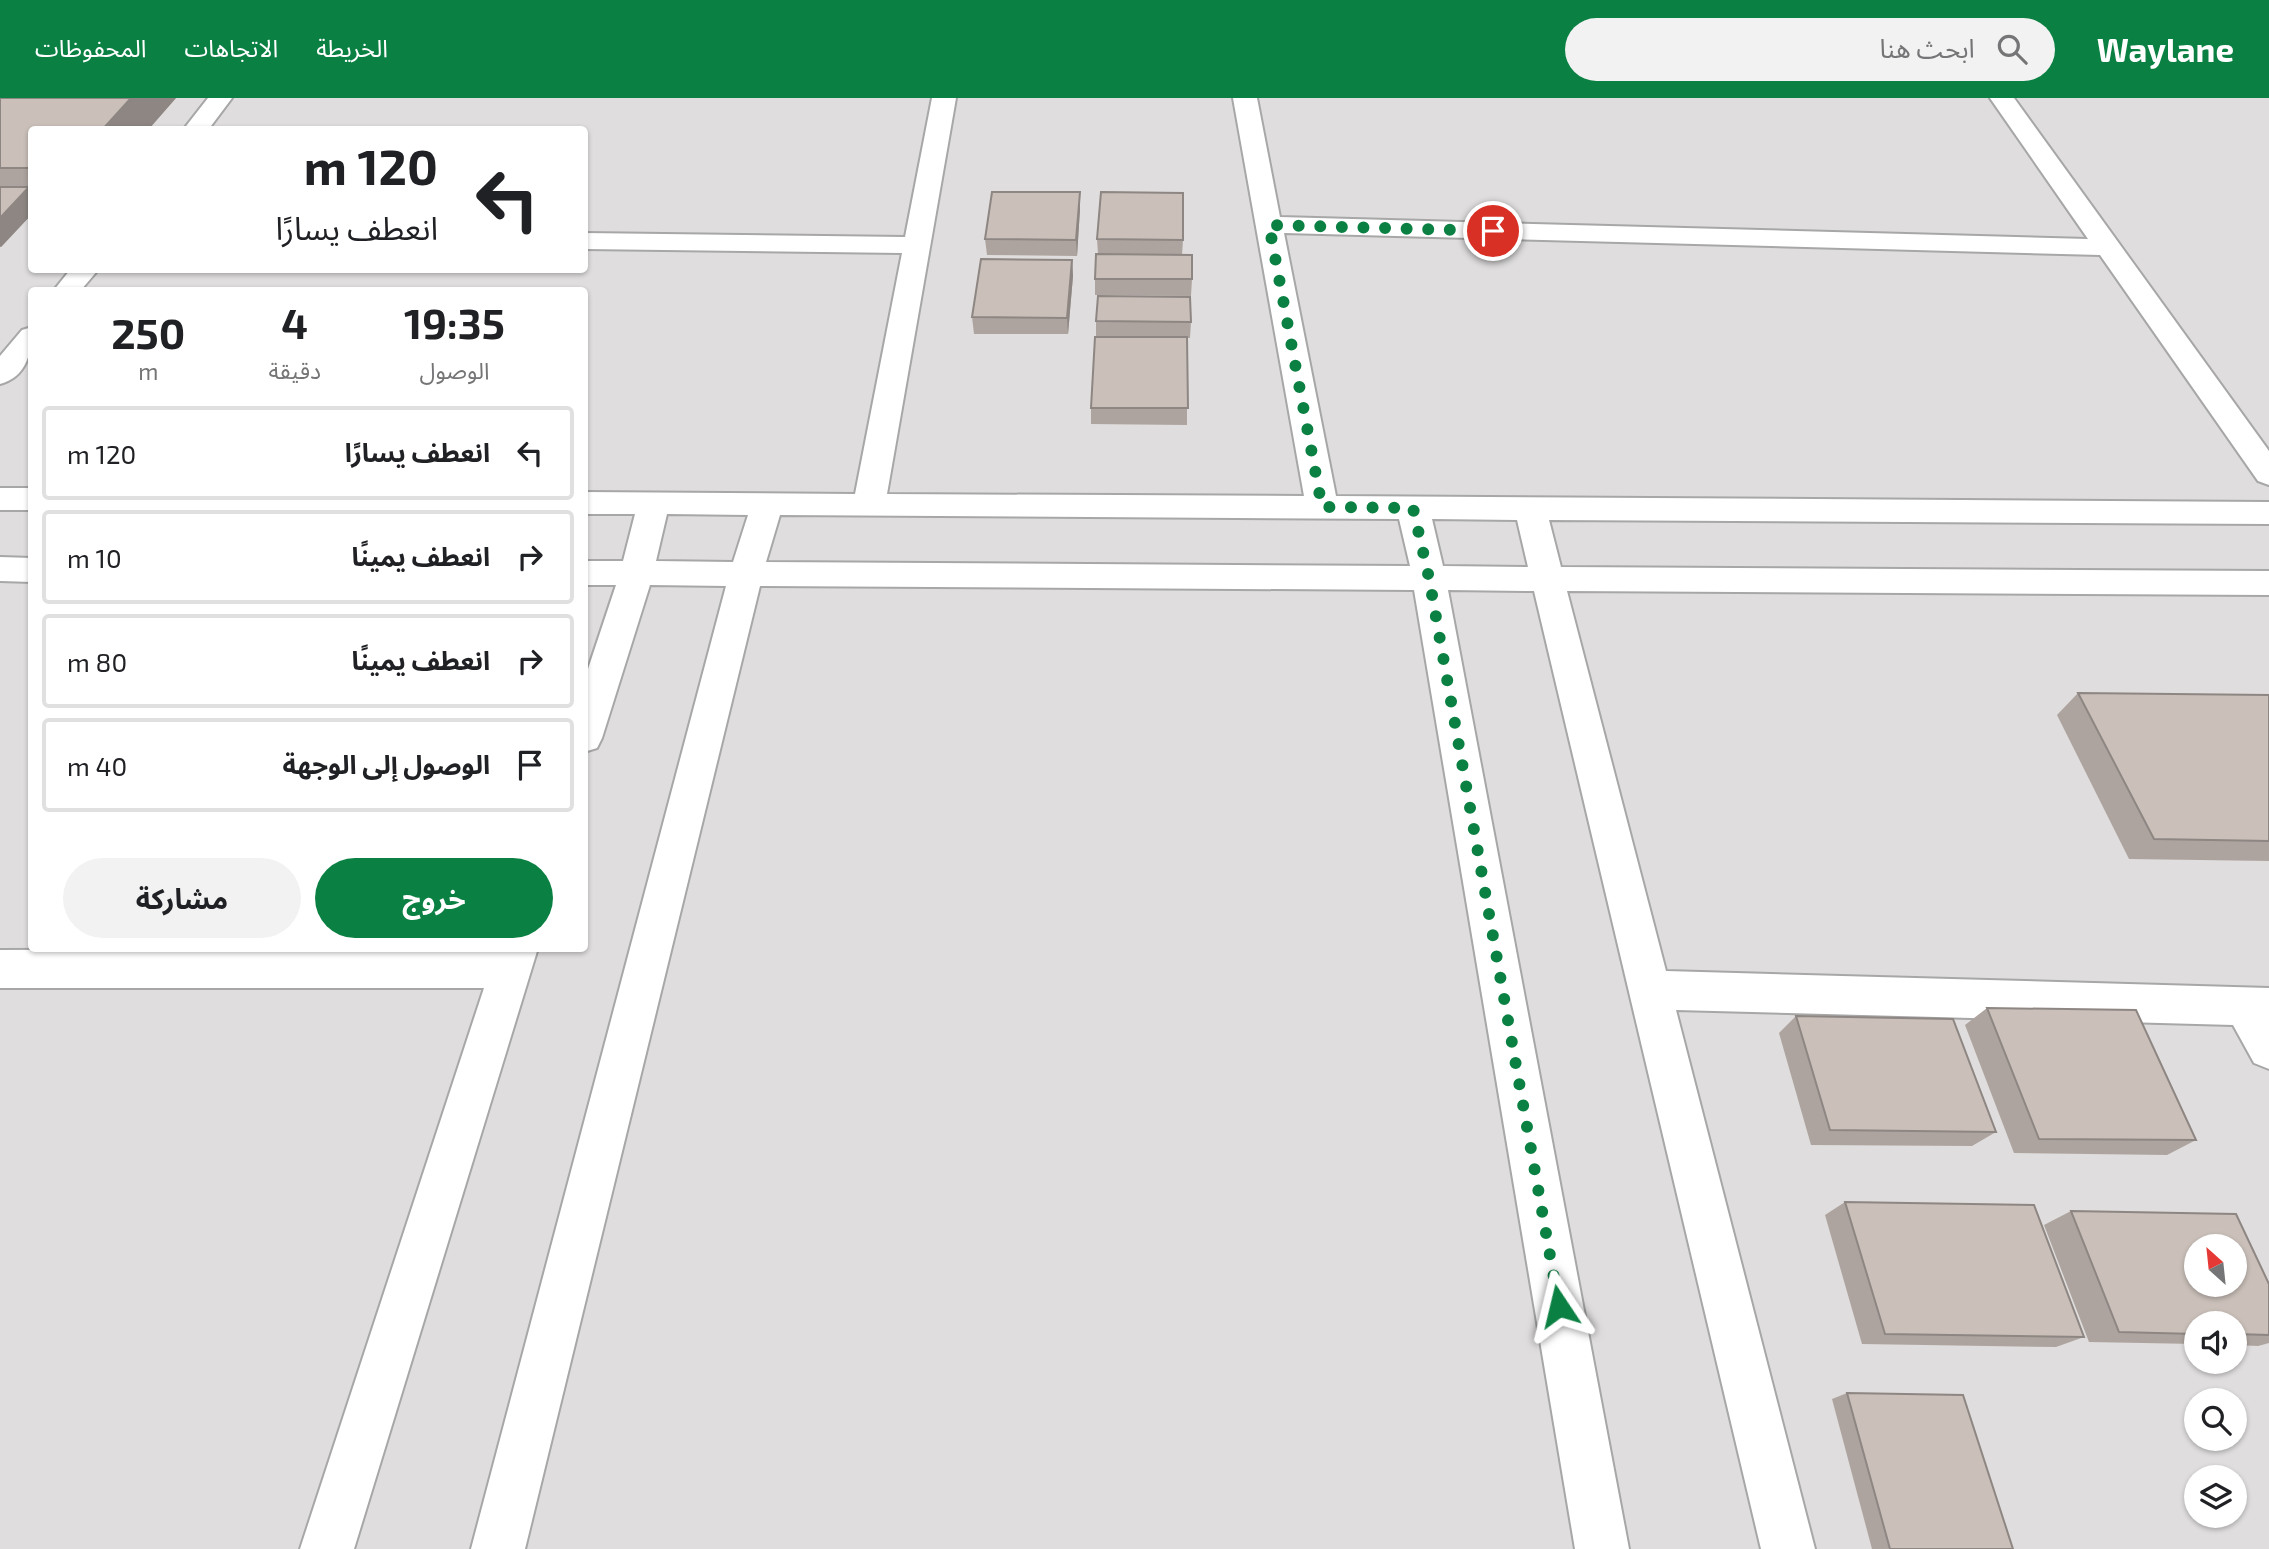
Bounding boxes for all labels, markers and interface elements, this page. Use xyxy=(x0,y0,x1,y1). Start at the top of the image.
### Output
search box xyxy=(1565,18,2055,81)
text: Waylane xyxy=(2097,29,2234,69)
icon: search xyxy=(1993,30,2031,68)
text: ابحث هنا xyxy=(1879,32,1975,63)
text: المحفوظات xyxy=(35,33,146,62)
text: الاتجاهات xyxy=(184,33,278,62)
text: الخريطة xyxy=(316,33,388,62)
text: 120 m xyxy=(304,136,438,195)
icon: left xyxy=(462,154,553,245)
pin xyxy=(1463,201,1523,261)
text: انعطف يسارًا xyxy=(275,208,438,246)
icon: arrive xyxy=(1474,212,1512,250)
text: 4 xyxy=(281,297,308,347)
text: 19:35 xyxy=(404,297,505,347)
text: 250 xyxy=(111,307,185,357)
text: دقيقة xyxy=(269,356,321,384)
text: الوصول xyxy=(419,356,489,384)
text: m xyxy=(138,357,158,385)
icon: left xyxy=(511,434,549,472)
text: انعطف يسارًا xyxy=(345,436,490,467)
text: 120 m xyxy=(67,438,136,469)
icon: right xyxy=(511,538,549,576)
text: انعطف يمينًا xyxy=(351,540,490,571)
text: 10 m xyxy=(67,542,122,573)
icon: right xyxy=(511,642,549,680)
text: انعطف يمينًا xyxy=(351,644,490,675)
text: 80 m xyxy=(67,646,127,677)
icon: arrive xyxy=(511,746,549,784)
text: الوصول إلى الوجهة xyxy=(282,748,490,779)
text: 40 m xyxy=(67,750,127,781)
button: مشاركة xyxy=(63,858,301,938)
button: خروج xyxy=(315,858,553,938)
north arrow xyxy=(2184,1234,2247,1297)
map controls xyxy=(2184,1234,2247,1528)
position arrow xyxy=(1522,1269,1596,1343)
button: sound xyxy=(2184,1311,2247,1374)
button: search xyxy=(2184,1388,2247,1451)
button: layers xyxy=(2184,1465,2247,1528)

